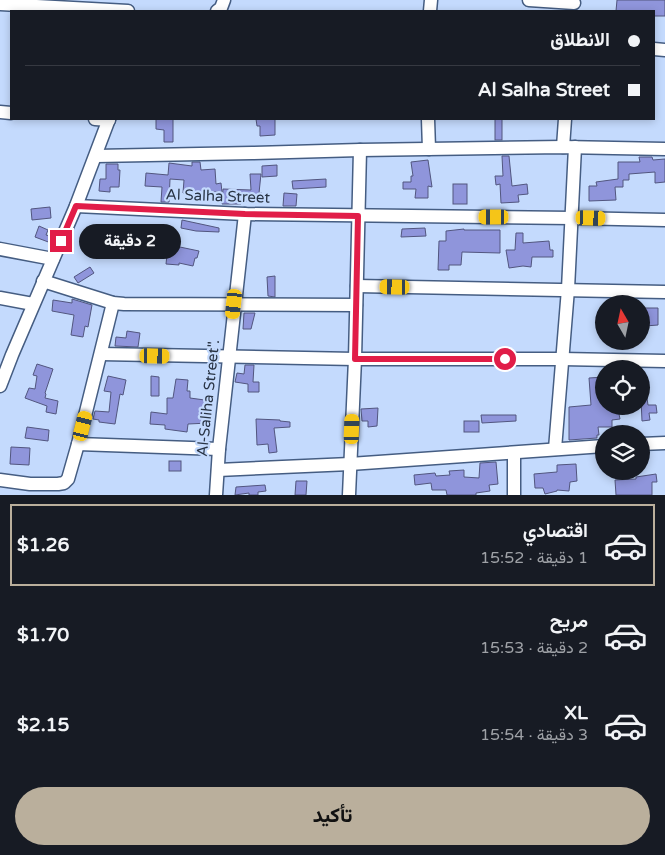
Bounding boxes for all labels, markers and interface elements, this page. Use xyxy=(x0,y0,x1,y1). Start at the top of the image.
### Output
text: الانطلاق xyxy=(550,29,610,51)
text: Al Salha Street xyxy=(478,79,610,101)
street label: Al Salha Street xyxy=(165,185,271,207)
car xyxy=(479,210,509,225)
car xyxy=(575,210,606,226)
callout: 2 دقيقة xyxy=(78,224,181,258)
route end xyxy=(50,230,72,252)
text: 2 دقيقة xyxy=(104,231,156,251)
car xyxy=(379,279,410,295)
car xyxy=(224,288,243,320)
north arrow xyxy=(595,295,650,350)
map controls xyxy=(595,295,650,480)
street label: Al-Saliha Street". xyxy=(193,339,223,457)
car xyxy=(139,348,170,364)
route start xyxy=(494,348,516,370)
button: locate xyxy=(595,360,650,415)
car xyxy=(72,410,93,442)
car xyxy=(343,414,360,444)
button: layers xyxy=(595,425,650,480)
text: اقتصادي xyxy=(523,520,588,542)
icon: car xyxy=(603,523,648,568)
text: $1.26 xyxy=(17,534,69,556)
text: 1 دقيقة · 15:52 xyxy=(480,548,588,568)
text: مريح xyxy=(550,610,588,632)
icon: car xyxy=(603,613,648,658)
text: $1.70 xyxy=(17,624,69,646)
text: 2 دقيقة · 15:53 xyxy=(480,638,588,658)
text: XL xyxy=(564,702,588,724)
icon: car xyxy=(603,703,648,748)
text: $2.15 xyxy=(17,714,69,736)
text: 3 دقيقة · 15:54 xyxy=(480,725,588,745)
button: تأكيد xyxy=(15,787,650,845)

